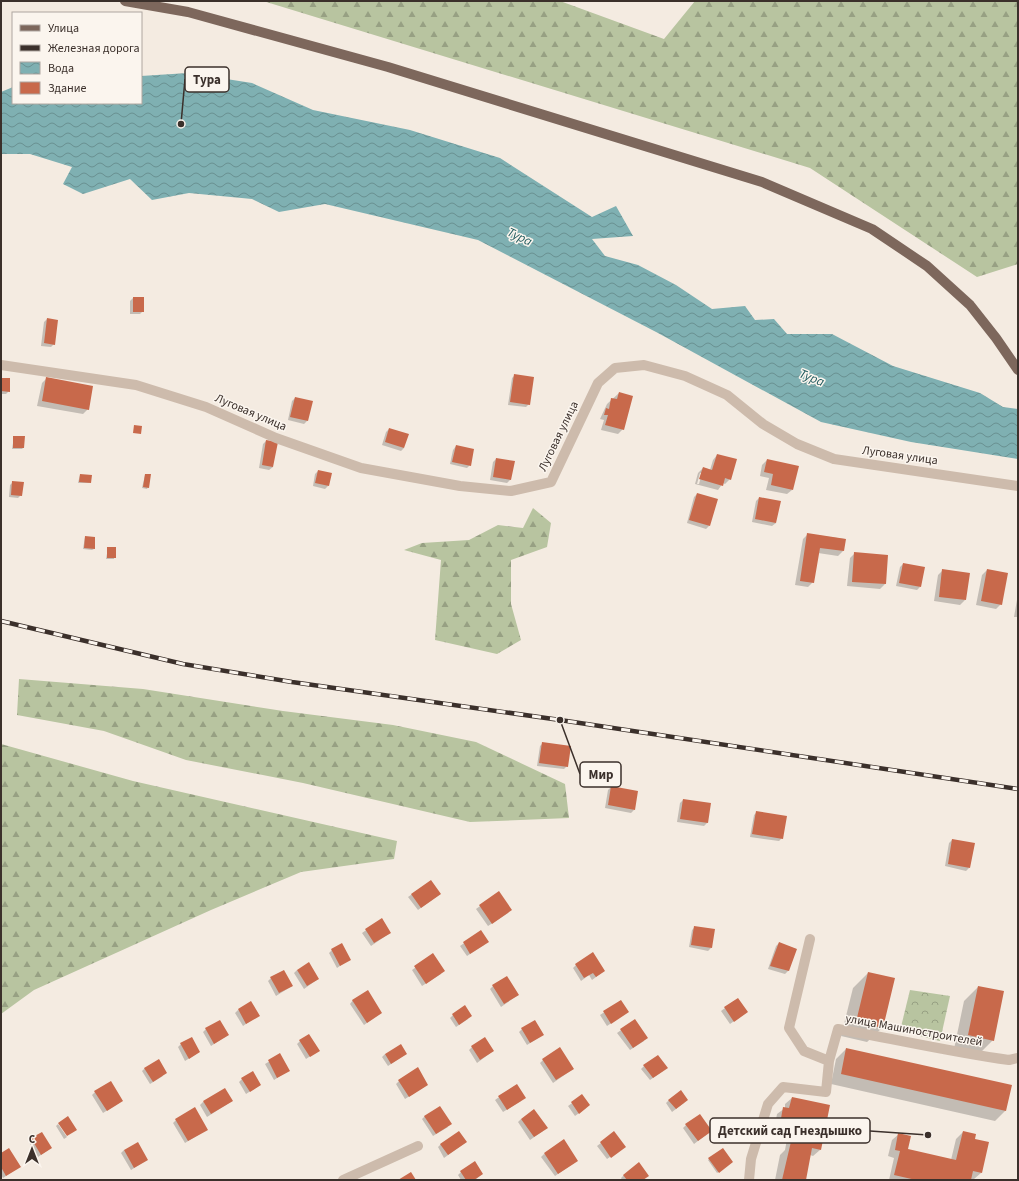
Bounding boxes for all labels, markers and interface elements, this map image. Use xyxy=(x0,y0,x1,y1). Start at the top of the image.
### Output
legend xyxy=(12,12,142,104)
text: Улица xyxy=(48,20,79,37)
text: Железная дорога xyxy=(48,40,140,57)
text: Вода xyxy=(48,60,74,77)
callout: Тура xyxy=(185,67,229,92)
text: Тура xyxy=(193,71,221,89)
text: Здание xyxy=(48,80,87,97)
water label: Тура xyxy=(504,223,535,251)
water label: Тура xyxy=(796,365,827,391)
street label: Луговая улица xyxy=(212,390,289,435)
street label: Луговая улица xyxy=(534,398,583,474)
street label: Луговая улица xyxy=(861,442,939,469)
callout: Мир xyxy=(580,762,621,787)
text: Мир xyxy=(589,766,613,784)
street label: улица Машиностроителей xyxy=(844,1010,984,1051)
callout: Детский сад Гнездышко xyxy=(710,1118,870,1143)
text: Детский сад Гнездышко xyxy=(718,1122,862,1140)
north arrow xyxy=(12,1129,52,1169)
text: С xyxy=(29,1132,36,1147)

